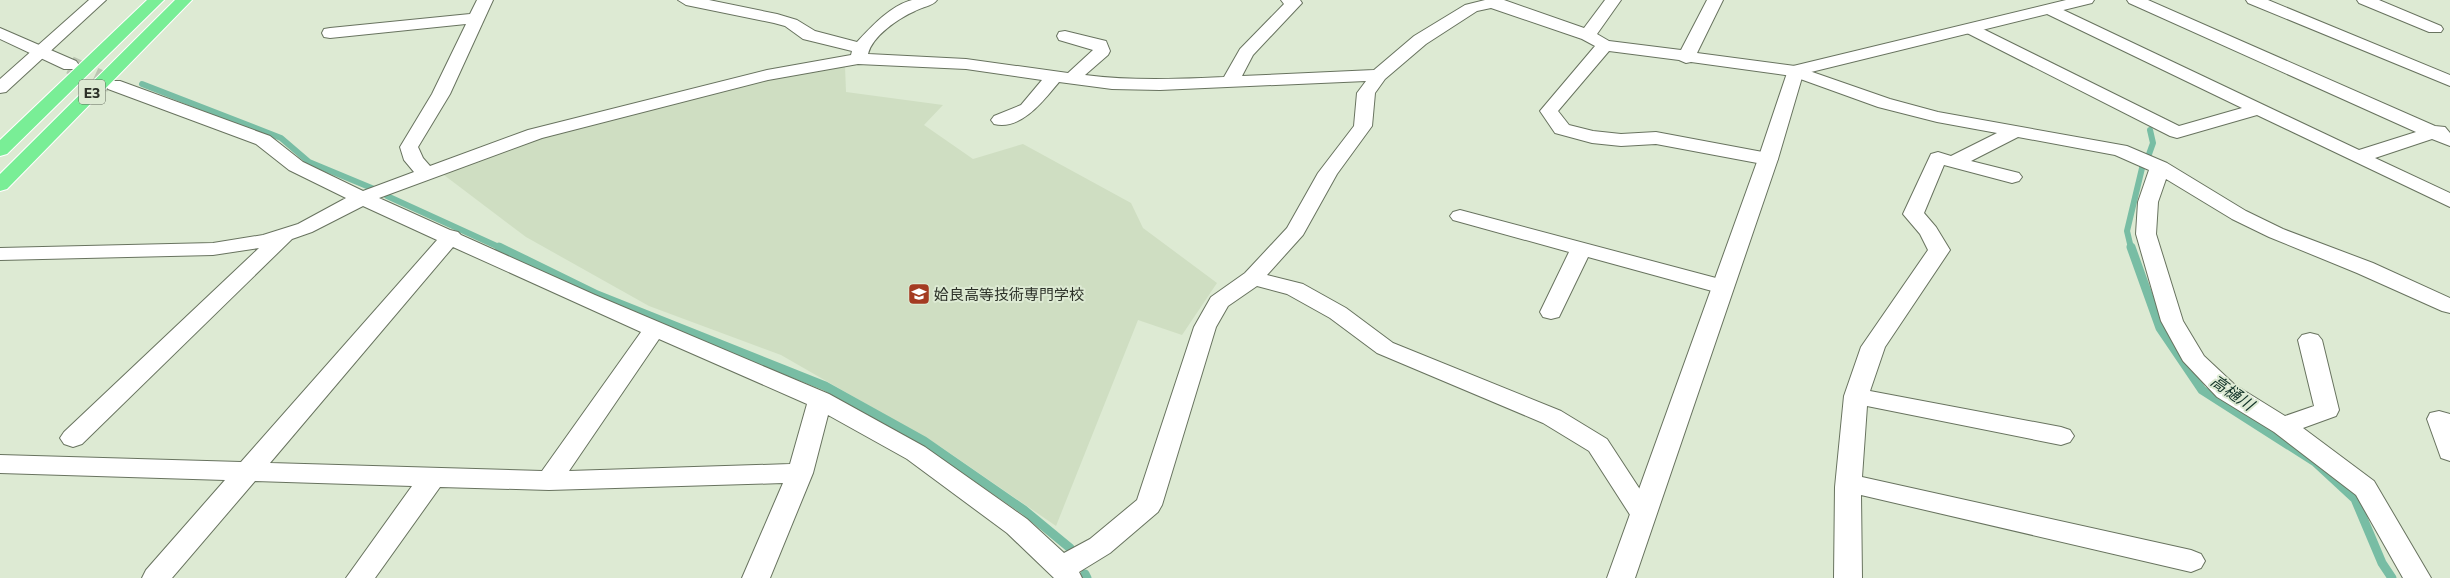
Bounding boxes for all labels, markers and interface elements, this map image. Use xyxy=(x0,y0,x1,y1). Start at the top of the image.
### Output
road number: E3 xyxy=(79,80,105,104)
school or university icon: 姶良高等技術専門学校 xyxy=(906,281,932,307)
place label: 姶良高等技術専門学校 xyxy=(934,285,1084,303)
water label: 高樋川 xyxy=(2208,370,2260,415)

